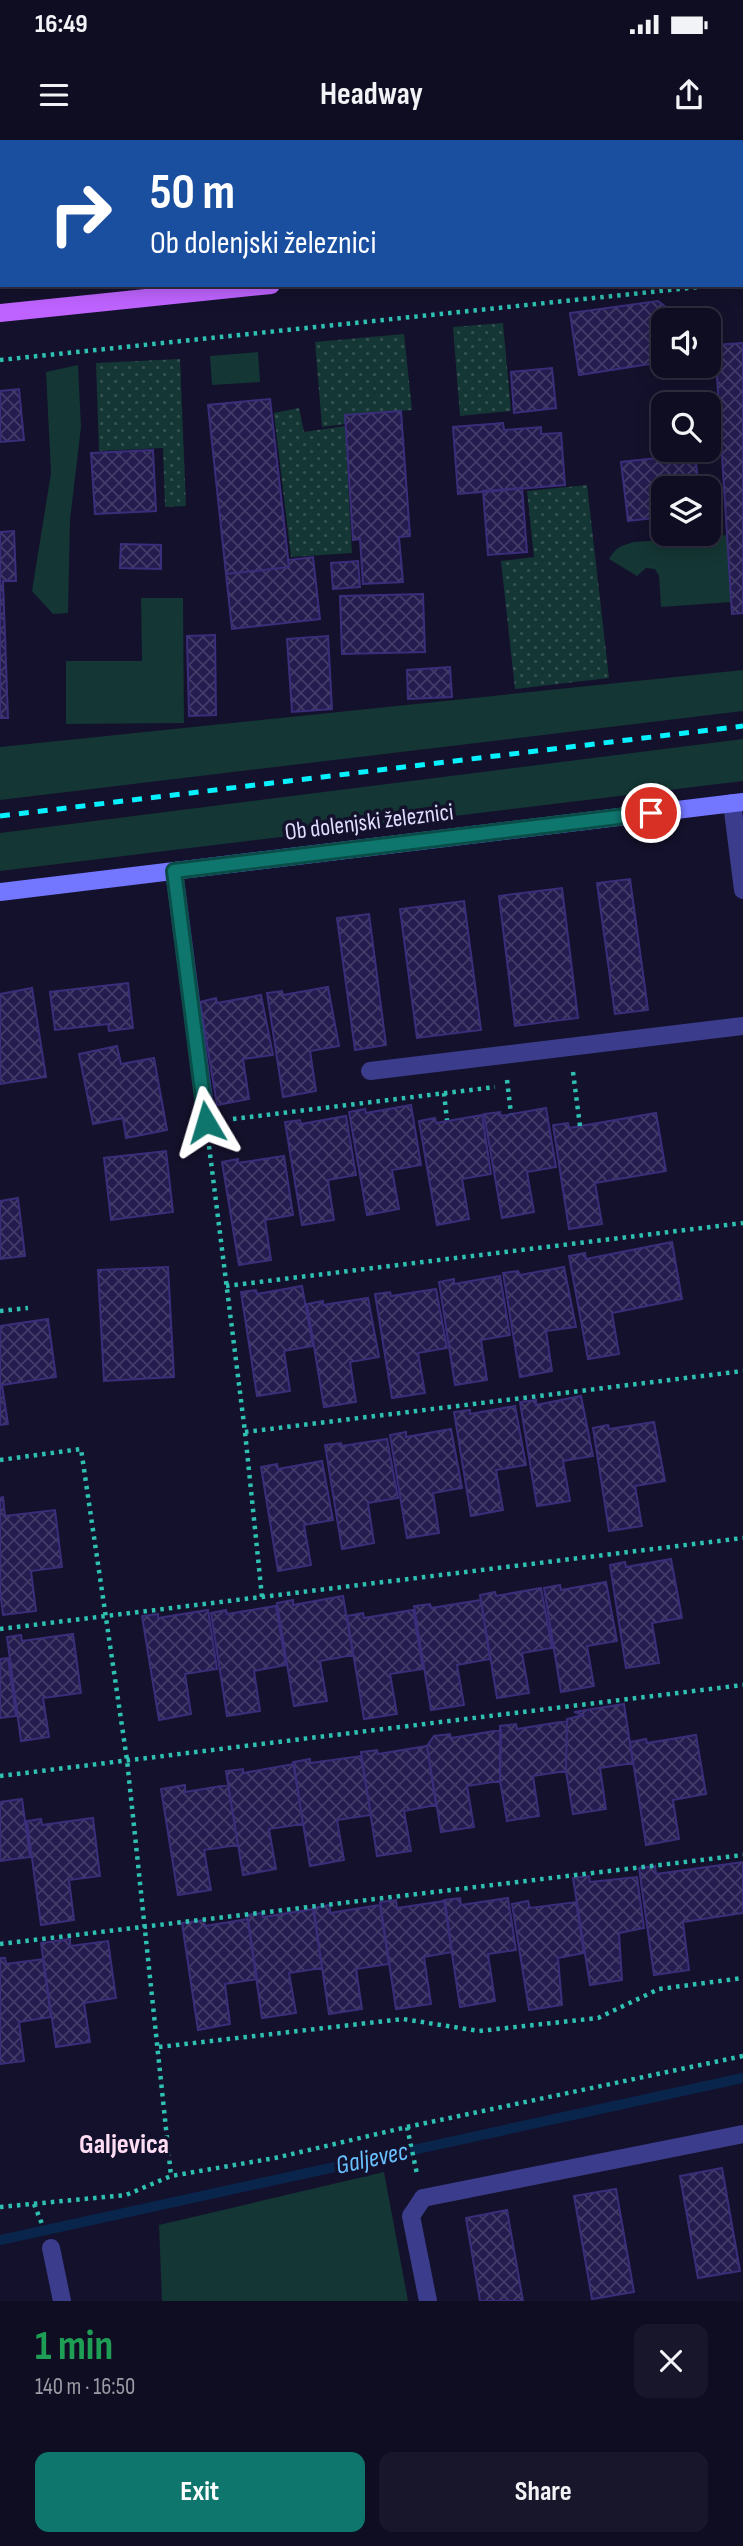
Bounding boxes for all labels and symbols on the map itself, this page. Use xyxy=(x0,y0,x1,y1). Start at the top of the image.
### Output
pin xyxy=(621,783,681,843)
street label: Ob dolenjski železnici xyxy=(283,797,455,847)
position arrow xyxy=(169,1085,243,1159)
district label: Galjevica xyxy=(79,2128,169,2161)
water label: Galjevec xyxy=(333,2136,412,2182)

